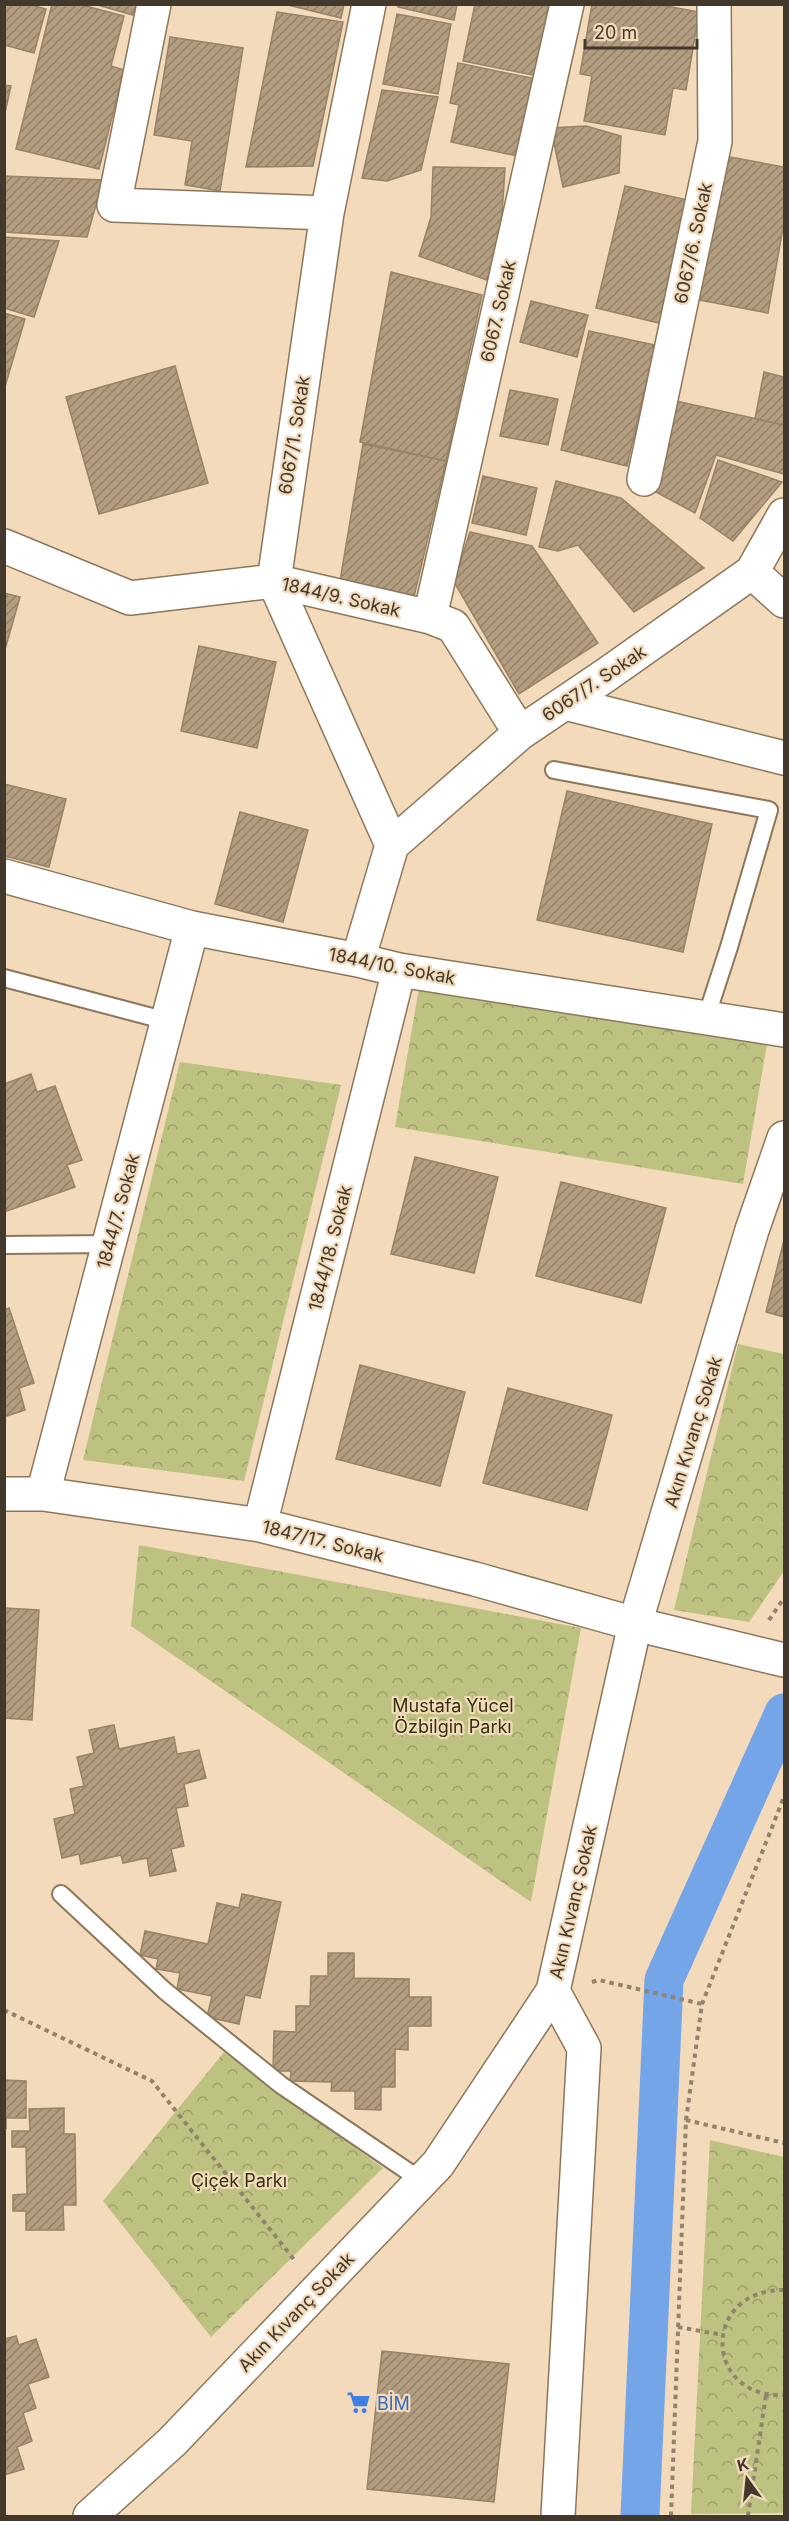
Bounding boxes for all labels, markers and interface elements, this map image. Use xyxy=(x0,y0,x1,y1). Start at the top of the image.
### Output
scale bar xyxy=(585,12,698,50)
text: 20 m xyxy=(594,22,637,43)
street label: 6067/6. Sokak xyxy=(670,180,716,306)
street label: 6067. Sokak xyxy=(476,258,520,364)
street label: 6067/1. Sokak xyxy=(274,374,314,496)
street label: 1844/9. Sokak xyxy=(280,573,403,621)
street label: 6067/7. Sokak xyxy=(538,640,650,725)
street label: 1844/10. Sokak xyxy=(327,943,457,989)
street label: 1844/7. Sokak xyxy=(93,1151,144,1271)
street label: 1844/18. Sokak xyxy=(304,1183,356,1313)
street label: Akın Kıvanç Sokak xyxy=(660,1354,726,1510)
street label: 1847/17. Sokak xyxy=(260,1516,386,1566)
park label: Mustafa Yücel Özbilgin Parkı xyxy=(392,1695,514,1737)
street label: Akın Kıvanç Sokak xyxy=(545,1823,601,1981)
park label: Çiçek Parkı xyxy=(191,2170,287,2191)
street label: Akın Kıvanç Sokak xyxy=(234,2248,358,2376)
supermarket icon: BİM xyxy=(346,2390,372,2416)
place label: BİM xyxy=(377,2392,410,2414)
north arrow xyxy=(717,2449,777,2509)
text: K xyxy=(735,2453,752,2476)

